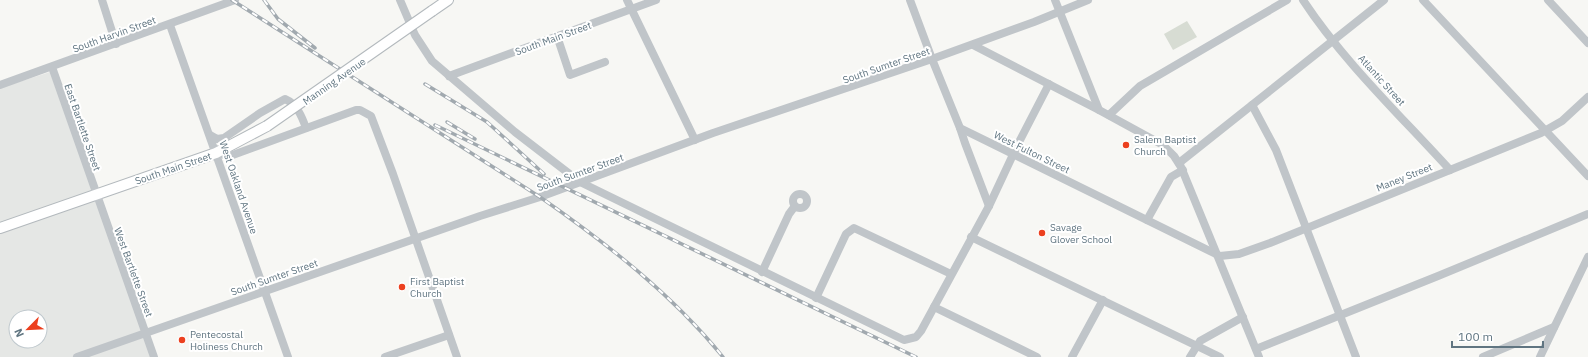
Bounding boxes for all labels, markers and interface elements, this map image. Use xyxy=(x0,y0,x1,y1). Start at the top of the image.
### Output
street label: South Harvin Street xyxy=(71,13,158,56)
street label: South Main Street xyxy=(513,19,593,58)
street label: South Sumter Street xyxy=(841,44,932,86)
street label: Atlantic Street xyxy=(1355,52,1408,109)
street label: Manning Avenue xyxy=(300,55,369,108)
street label: East Bartlette Street xyxy=(62,82,104,173)
street label: West Fulton Street xyxy=(992,128,1072,177)
place label: Salem Baptist Church xyxy=(1134,133,1197,158)
street label: West Oakland Avenue xyxy=(216,139,261,236)
marker: Salem Baptist Church xyxy=(1121,140,1131,150)
street label: South Main Street xyxy=(133,149,214,188)
street label: South Sumter Street xyxy=(535,151,626,194)
street label: Maney Street xyxy=(1374,160,1435,195)
place label: Savage Glover School xyxy=(1050,221,1112,246)
street label: West Bartlette Street xyxy=(111,226,156,319)
marker: Savage Glover School xyxy=(1037,228,1047,238)
street label: South Sumter Street xyxy=(229,256,320,298)
place label: First Baptist Church xyxy=(410,275,465,300)
marker: First Baptist Church xyxy=(397,282,407,292)
north arrow xyxy=(8,309,48,349)
scale bar xyxy=(1452,323,1543,349)
text: N xyxy=(11,327,27,340)
place label: Pentecostal Holiness Church xyxy=(190,328,263,353)
text: 100 m xyxy=(1458,329,1493,344)
marker: Pentecostal Holiness Church xyxy=(177,335,187,345)

